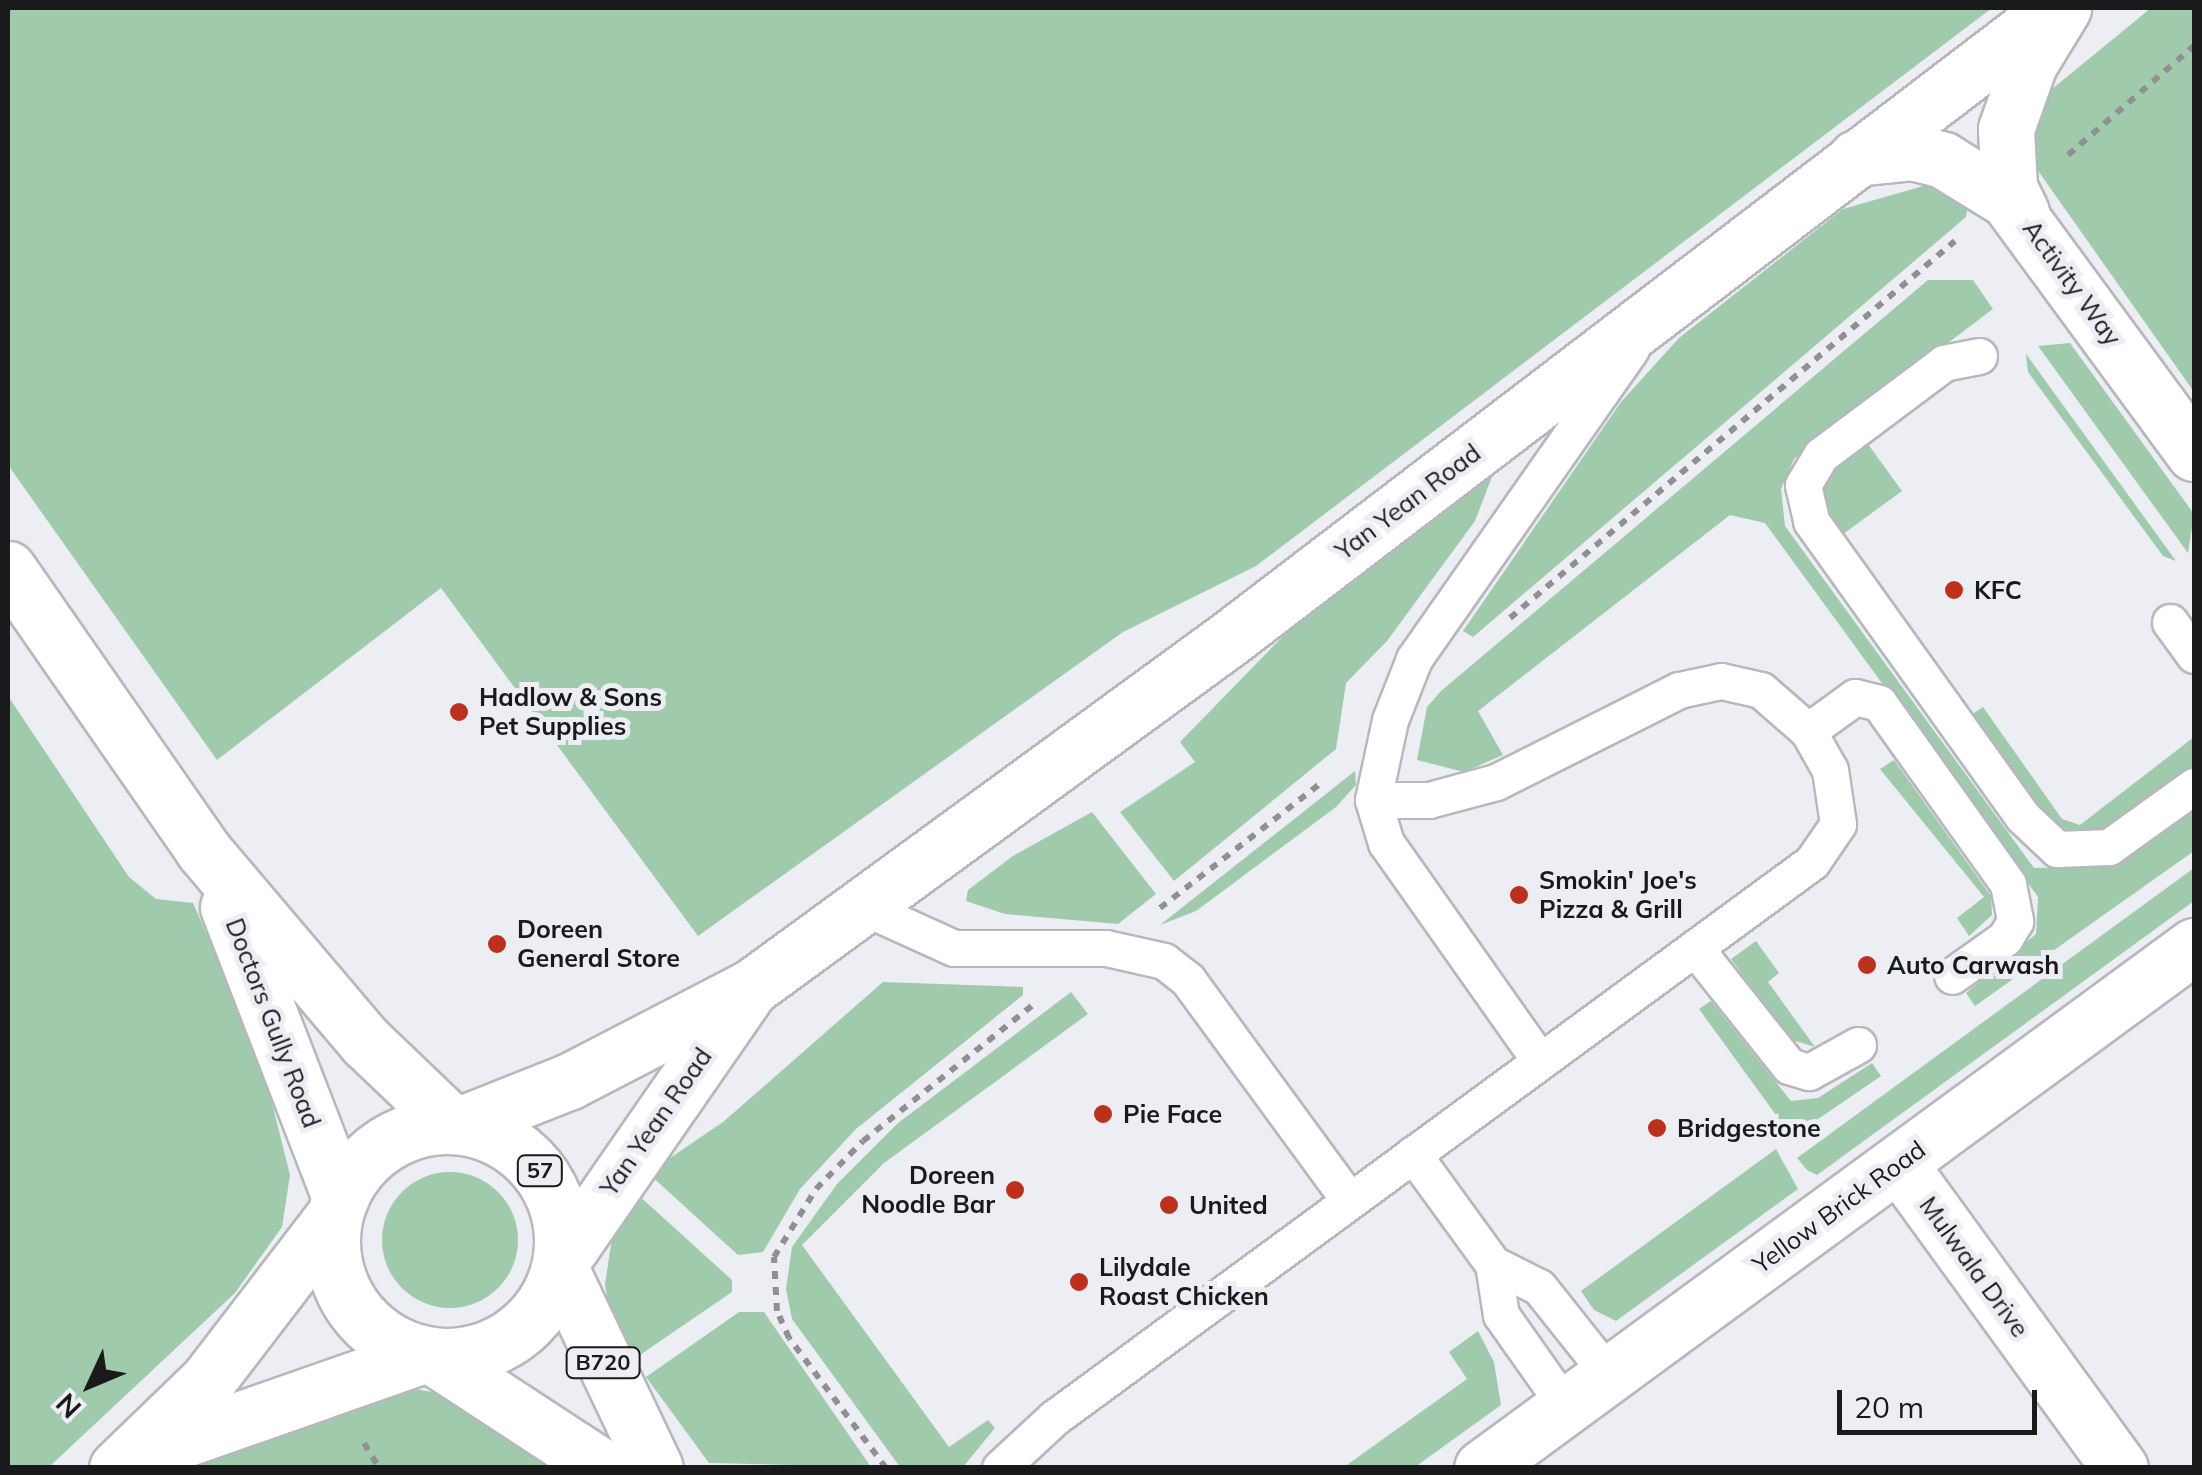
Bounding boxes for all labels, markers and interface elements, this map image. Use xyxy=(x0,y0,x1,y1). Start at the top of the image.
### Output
street label: Activity Way xyxy=(2016,214,2128,352)
street label: Yan Yean Road xyxy=(1330,438,1486,566)
place label: KFC xyxy=(1974,575,2022,605)
marker: KFC xyxy=(1943,579,1965,601)
place label: Hadlow & Sons Pet Supplies xyxy=(479,683,662,742)
marker: Hadlow & Sons Pet Supplies xyxy=(448,701,470,723)
place label: Smokin' Joe's Pizza & Grill xyxy=(1539,866,1697,925)
marker: Smokin' Joe's Pizza & Grill xyxy=(1508,884,1530,906)
street label: Doctors Gully Road xyxy=(219,914,327,1132)
place label: Doreen General Store xyxy=(517,915,680,974)
marker: Doreen General Store xyxy=(486,933,508,955)
place label: Auto Carwash xyxy=(1887,950,2059,980)
marker: Auto Carwash xyxy=(1856,954,1878,976)
street label: Yan Yean Road xyxy=(594,1042,718,1202)
place label: Pie Face xyxy=(1123,1099,1222,1129)
marker: Pie Face xyxy=(1092,1103,1114,1125)
place label: Bridgestone xyxy=(1677,1113,1821,1143)
marker: Bridgestone xyxy=(1646,1117,1668,1139)
street label: Yellow Brick Road xyxy=(1747,1134,1931,1280)
road number: 57 xyxy=(515,1154,565,1188)
place label: Doreen Noodle Bar xyxy=(861,1161,995,1220)
marker: Doreen Noodle Bar xyxy=(1004,1179,1026,1201)
place label: United xyxy=(1189,1190,1268,1220)
street label: Mulwala Drive xyxy=(1913,1191,2035,1343)
marker: United xyxy=(1158,1194,1180,1216)
place label: Lilydale Roast Chicken xyxy=(1099,1253,1269,1312)
marker: Lilydale Roast Chicken xyxy=(1068,1271,1090,1293)
north arrow xyxy=(40,1335,140,1435)
road number: B720 xyxy=(566,1346,640,1380)
scale bar xyxy=(1842,1370,2042,1432)
text: N xyxy=(48,1386,88,1426)
text: 20 m xyxy=(1854,1388,1924,1426)

